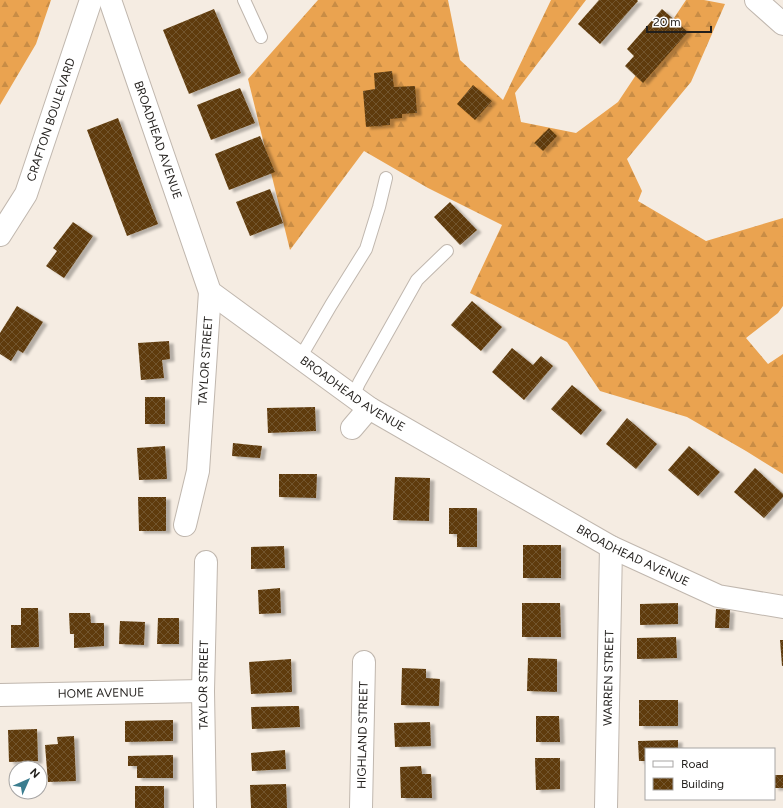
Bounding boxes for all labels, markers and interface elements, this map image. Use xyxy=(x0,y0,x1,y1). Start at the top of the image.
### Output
scale bar xyxy=(647,8,711,34)
text: 20 m xyxy=(653,15,681,29)
street label: CRAFTON BOULEVARD xyxy=(24,56,78,183)
street label: BROADHEAD AVENUE xyxy=(131,79,185,201)
street label: TAYLOR STREET xyxy=(195,315,215,406)
street label: BROADHEAD AVENUE xyxy=(297,353,408,434)
street label: BROADHEAD AVENUE xyxy=(574,522,692,589)
street label: WARREN STREET xyxy=(601,630,616,726)
street label: TAYLOR STREET xyxy=(196,640,211,730)
street label: HIGHLAND STREET xyxy=(354,681,371,789)
street label: HOME AVENUE xyxy=(58,685,144,701)
legend xyxy=(645,748,775,800)
text: Road xyxy=(681,757,709,771)
north arrow xyxy=(8,760,48,800)
text: N xyxy=(27,766,42,781)
text: Building xyxy=(681,777,724,791)

